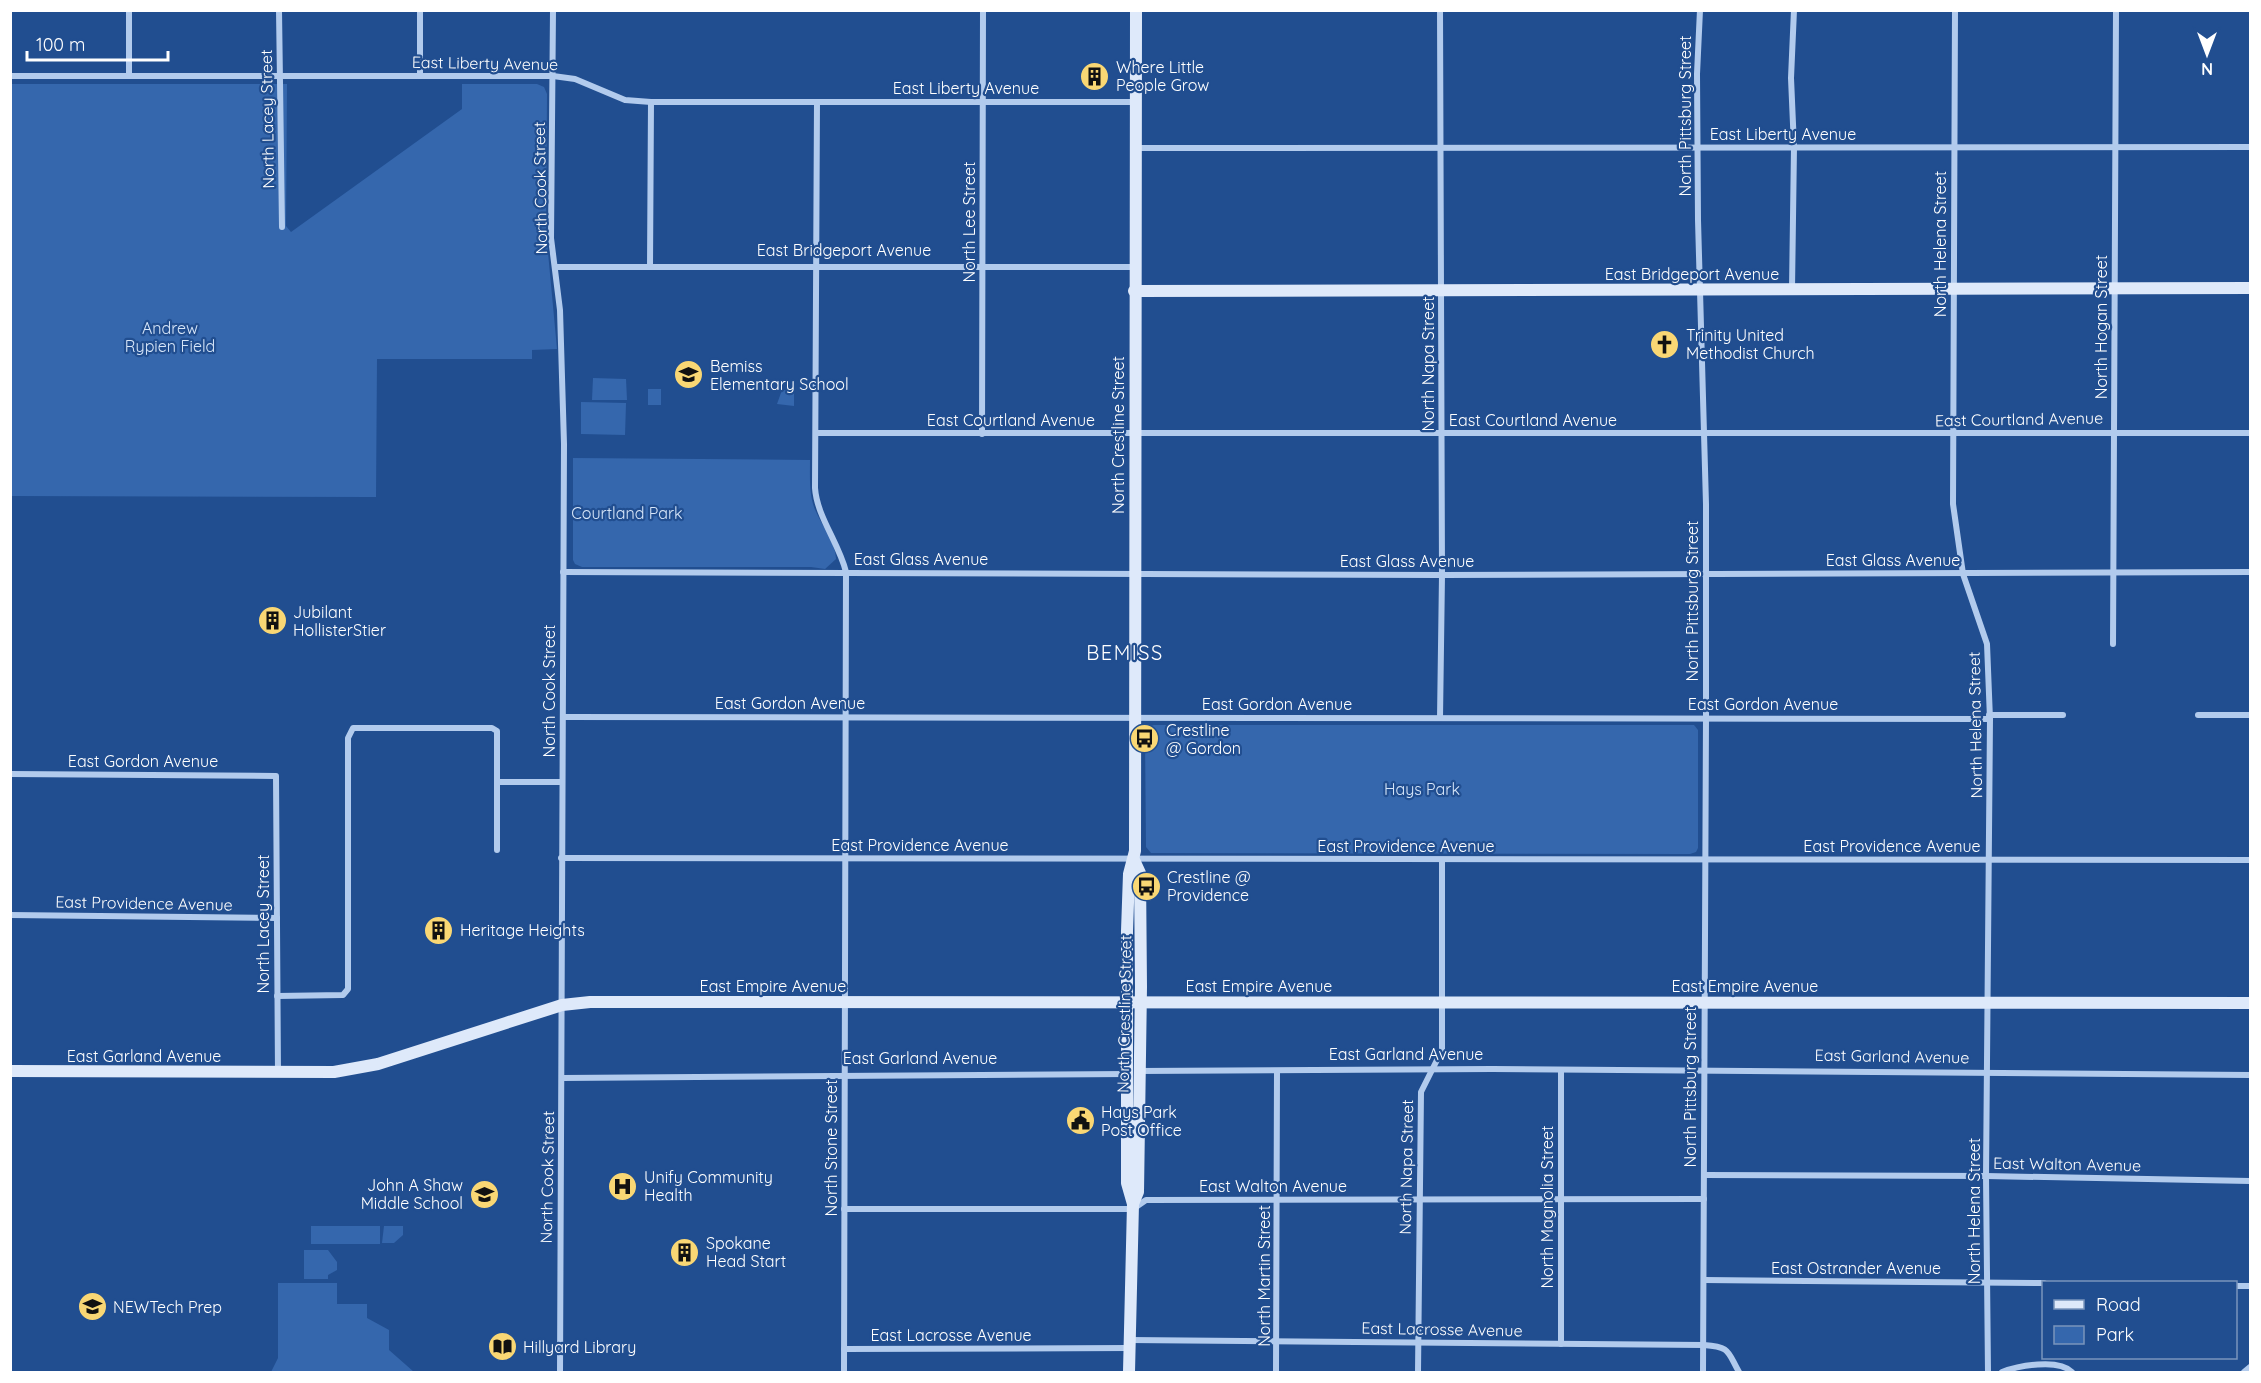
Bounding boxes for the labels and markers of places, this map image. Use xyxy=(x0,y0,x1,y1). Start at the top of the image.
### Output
place label: Where Little People Grow xyxy=(1116,57,1209,95)
building icon: Where Little People Grow xyxy=(1079,60,1111,92)
place label: Trinity United Methodist Church xyxy=(1686,325,1815,363)
church icon: Trinity United Methodist Church xyxy=(1649,328,1681,360)
place label: Bemiss Elementary School xyxy=(710,356,849,394)
school or university icon: Bemiss Elementary School xyxy=(673,359,705,391)
place label: Jubilant HollisterStier xyxy=(293,602,386,640)
building icon: Jubilant HollisterStier xyxy=(256,605,288,637)
place label: Crestline @ Gordon xyxy=(1166,720,1241,758)
bus stop icon: Crestline @ Gordon xyxy=(1129,723,1161,755)
place label: Crestline @ Providence xyxy=(1167,867,1251,905)
bus stop icon: Crestline @ Providence xyxy=(1130,870,1162,902)
building icon: Heritage Heights xyxy=(423,914,455,946)
place label: Heritage Heights xyxy=(460,920,585,940)
place label: Hays Park Post Office xyxy=(1101,1102,1182,1140)
public building icon: Hays Park Post Office xyxy=(1064,1105,1096,1137)
place label: Unify Community Health xyxy=(644,1167,773,1205)
hospital icon: Unify Community Health xyxy=(607,1170,639,1202)
place label: John A Shaw Middle School xyxy=(361,1175,463,1213)
school or university icon: John A Shaw Middle School xyxy=(468,1178,500,1210)
place label: Spokane Head Start xyxy=(706,1233,786,1271)
building icon: Spokane Head Start xyxy=(669,1236,701,1268)
school or university icon: NEWTech Prep xyxy=(76,1291,108,1323)
place label: NEWTech Prep xyxy=(113,1297,222,1317)
library icon: Hillyard Library xyxy=(486,1331,518,1363)
place label: Hillyard Library xyxy=(523,1337,636,1357)

